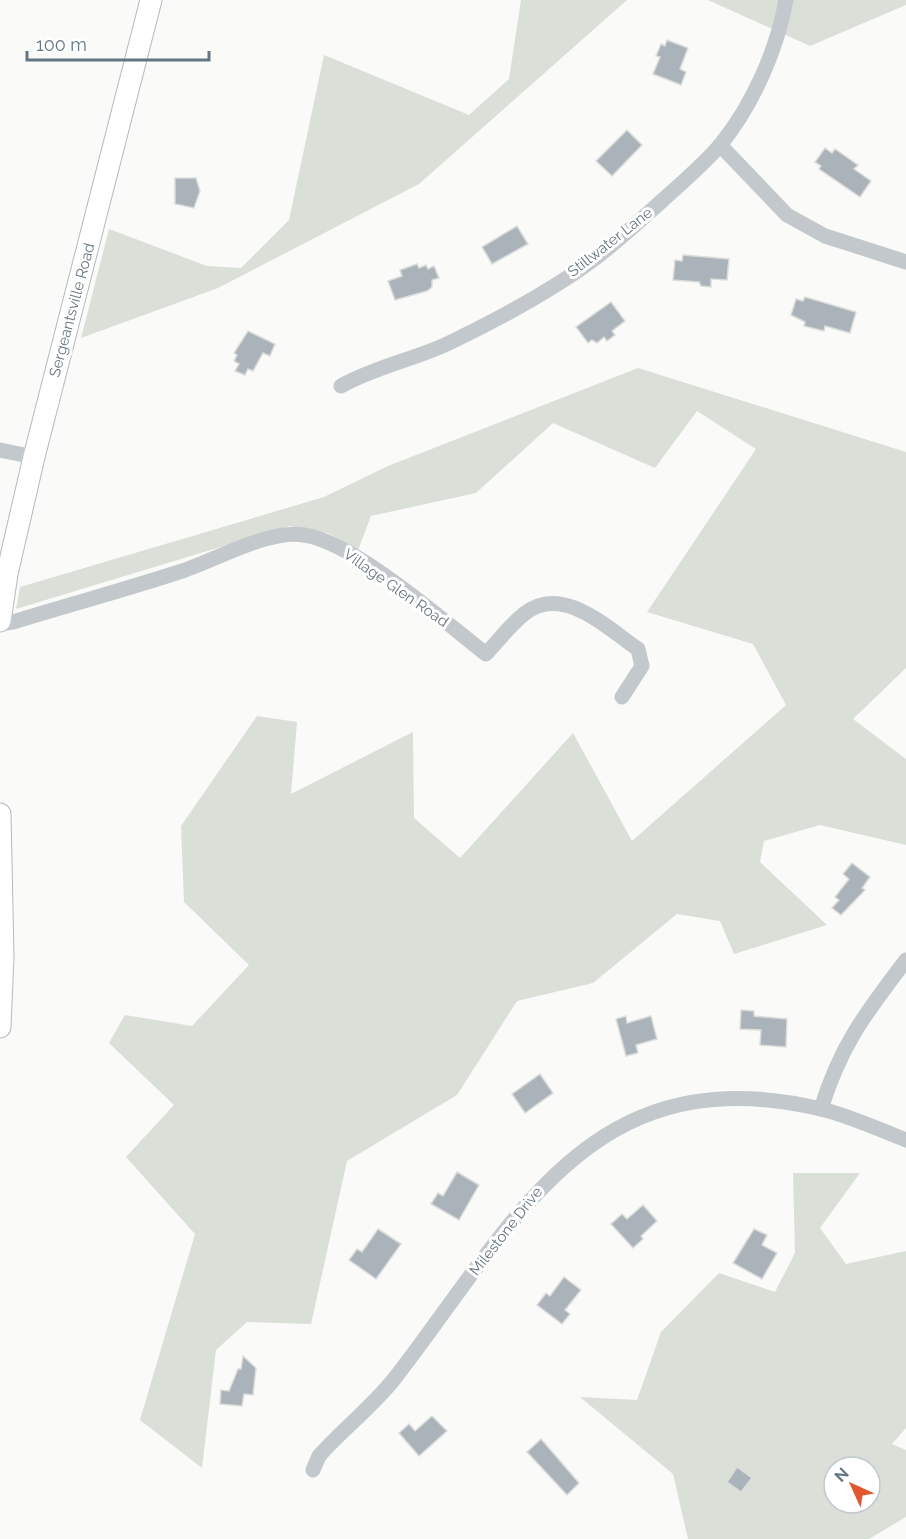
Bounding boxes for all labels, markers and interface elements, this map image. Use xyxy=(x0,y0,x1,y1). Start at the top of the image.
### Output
scale bar xyxy=(27,24,208,62)
text: 100 m xyxy=(36,34,87,55)
street label: Stillwater Lane xyxy=(564,203,656,281)
street label: Sergeantsville Road xyxy=(45,241,99,379)
street label: Village Glen Road xyxy=(340,545,452,631)
street label: Milestone Drive xyxy=(466,1183,546,1279)
north arrow xyxy=(822,1455,882,1515)
text: N xyxy=(831,1464,853,1486)

